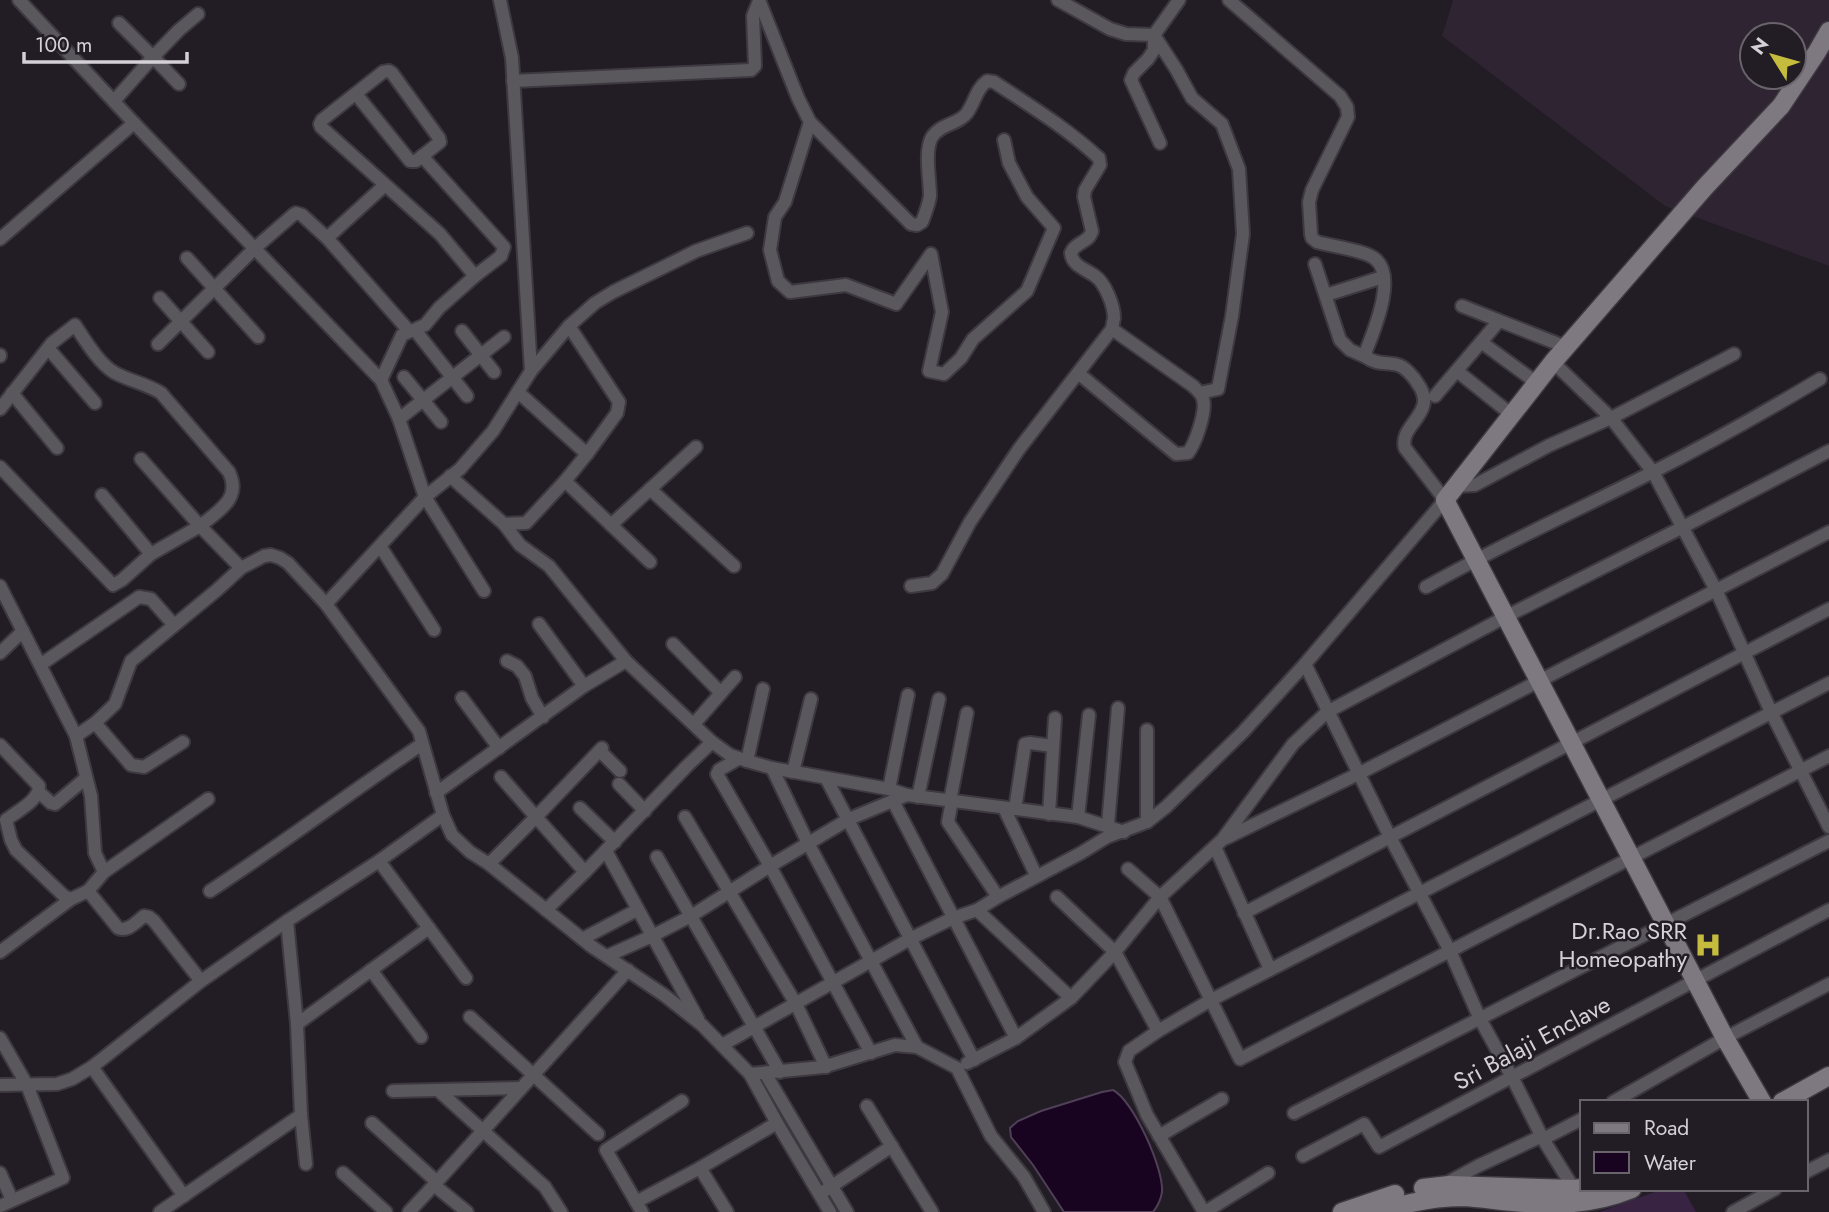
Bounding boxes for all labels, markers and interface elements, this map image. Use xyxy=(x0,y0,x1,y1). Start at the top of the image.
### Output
scale bar xyxy=(24,21,187,65)
north arrow xyxy=(1738,21,1808,91)
text: 100 m xyxy=(35,30,92,60)
text: N xyxy=(1744,32,1775,60)
place label: Dr.Rao SRR Homeopathy xyxy=(1559,913,1688,976)
hospital icon: Dr.Rao SRR Homeopathy xyxy=(1693,930,1723,960)
street label: Sri Balaji Enclave xyxy=(1447,986,1616,1099)
legend xyxy=(1580,1100,1808,1191)
text: Road xyxy=(1644,1113,1689,1143)
text: Water xyxy=(1644,1148,1697,1178)

